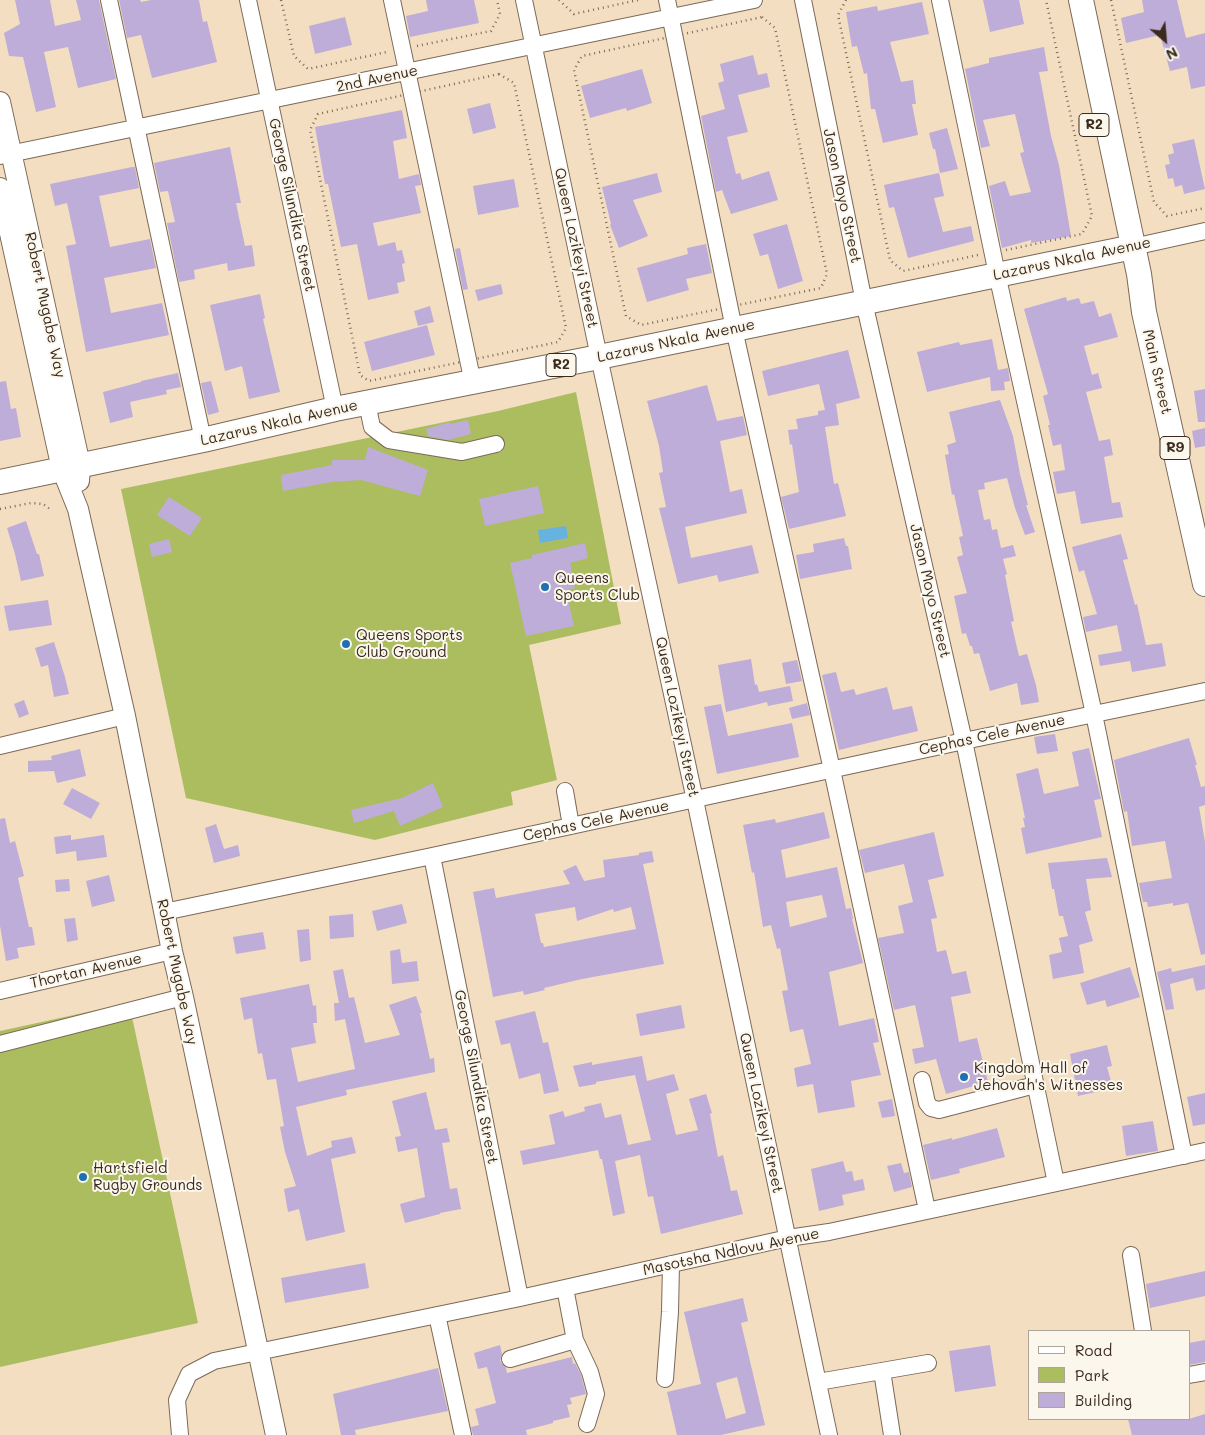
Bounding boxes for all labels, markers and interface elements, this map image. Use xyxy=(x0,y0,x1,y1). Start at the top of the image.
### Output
north arrow xyxy=(1140,15,1190,65)
text: N xyxy=(1163,43,1181,65)
street label: 2nd Avenue xyxy=(335,62,419,96)
road number: R2 xyxy=(1079,114,1109,136)
street label: George Silundika Street xyxy=(265,117,319,293)
street label: Jason Moyo Street xyxy=(819,127,865,265)
street label: Queen Lozikeyi Street xyxy=(550,166,602,330)
street label: Robert Mugabe Way xyxy=(21,231,69,379)
street label: Lazarus Nkala Avenue xyxy=(991,233,1153,285)
street label: Lazarus Nkala Avenue xyxy=(595,315,757,367)
street label: Main Street xyxy=(1138,328,1176,416)
road number: R2 xyxy=(546,354,576,376)
street label: Lazarus Nkala Avenue xyxy=(199,396,359,450)
road number: R9 xyxy=(1160,436,1190,459)
street label: Jason Moyo Street xyxy=(906,522,954,660)
place label: Queens Sports Club xyxy=(555,569,640,604)
marker: Queens Sports Club xyxy=(539,581,551,593)
place label: Queens Sports Club Ground xyxy=(356,626,463,661)
street label: Queen Lozikeyi Street xyxy=(651,635,703,799)
marker: Queens Sports Club Ground xyxy=(340,638,352,650)
street label: Cephas Cele Avenue xyxy=(917,711,1067,759)
street label: Cephas Cele Avenue xyxy=(521,797,671,845)
street label: Robert Mugabe Way xyxy=(153,898,201,1046)
street label: Thortan Avenue xyxy=(28,949,144,993)
street label: George Silundika Street xyxy=(450,988,502,1166)
street label: Queen Lozikeyi Street xyxy=(735,1031,787,1195)
place label: Kingdom Hall of Jehovah's Witnesses xyxy=(974,1059,1123,1094)
marker: Kingdom Hall of Jehovah's Witnesses xyxy=(958,1071,970,1083)
place label: Hartsfield Rugby Grounds xyxy=(93,1159,203,1194)
marker: Hartsfield Rugby Grounds xyxy=(77,1171,89,1183)
street label: Masotsha Ndlovu Avenue xyxy=(641,1224,821,1280)
legend xyxy=(1028,1330,1190,1420)
text: Road xyxy=(1075,1340,1112,1360)
text: Park xyxy=(1075,1365,1109,1385)
text: Building xyxy=(1075,1390,1132,1410)

